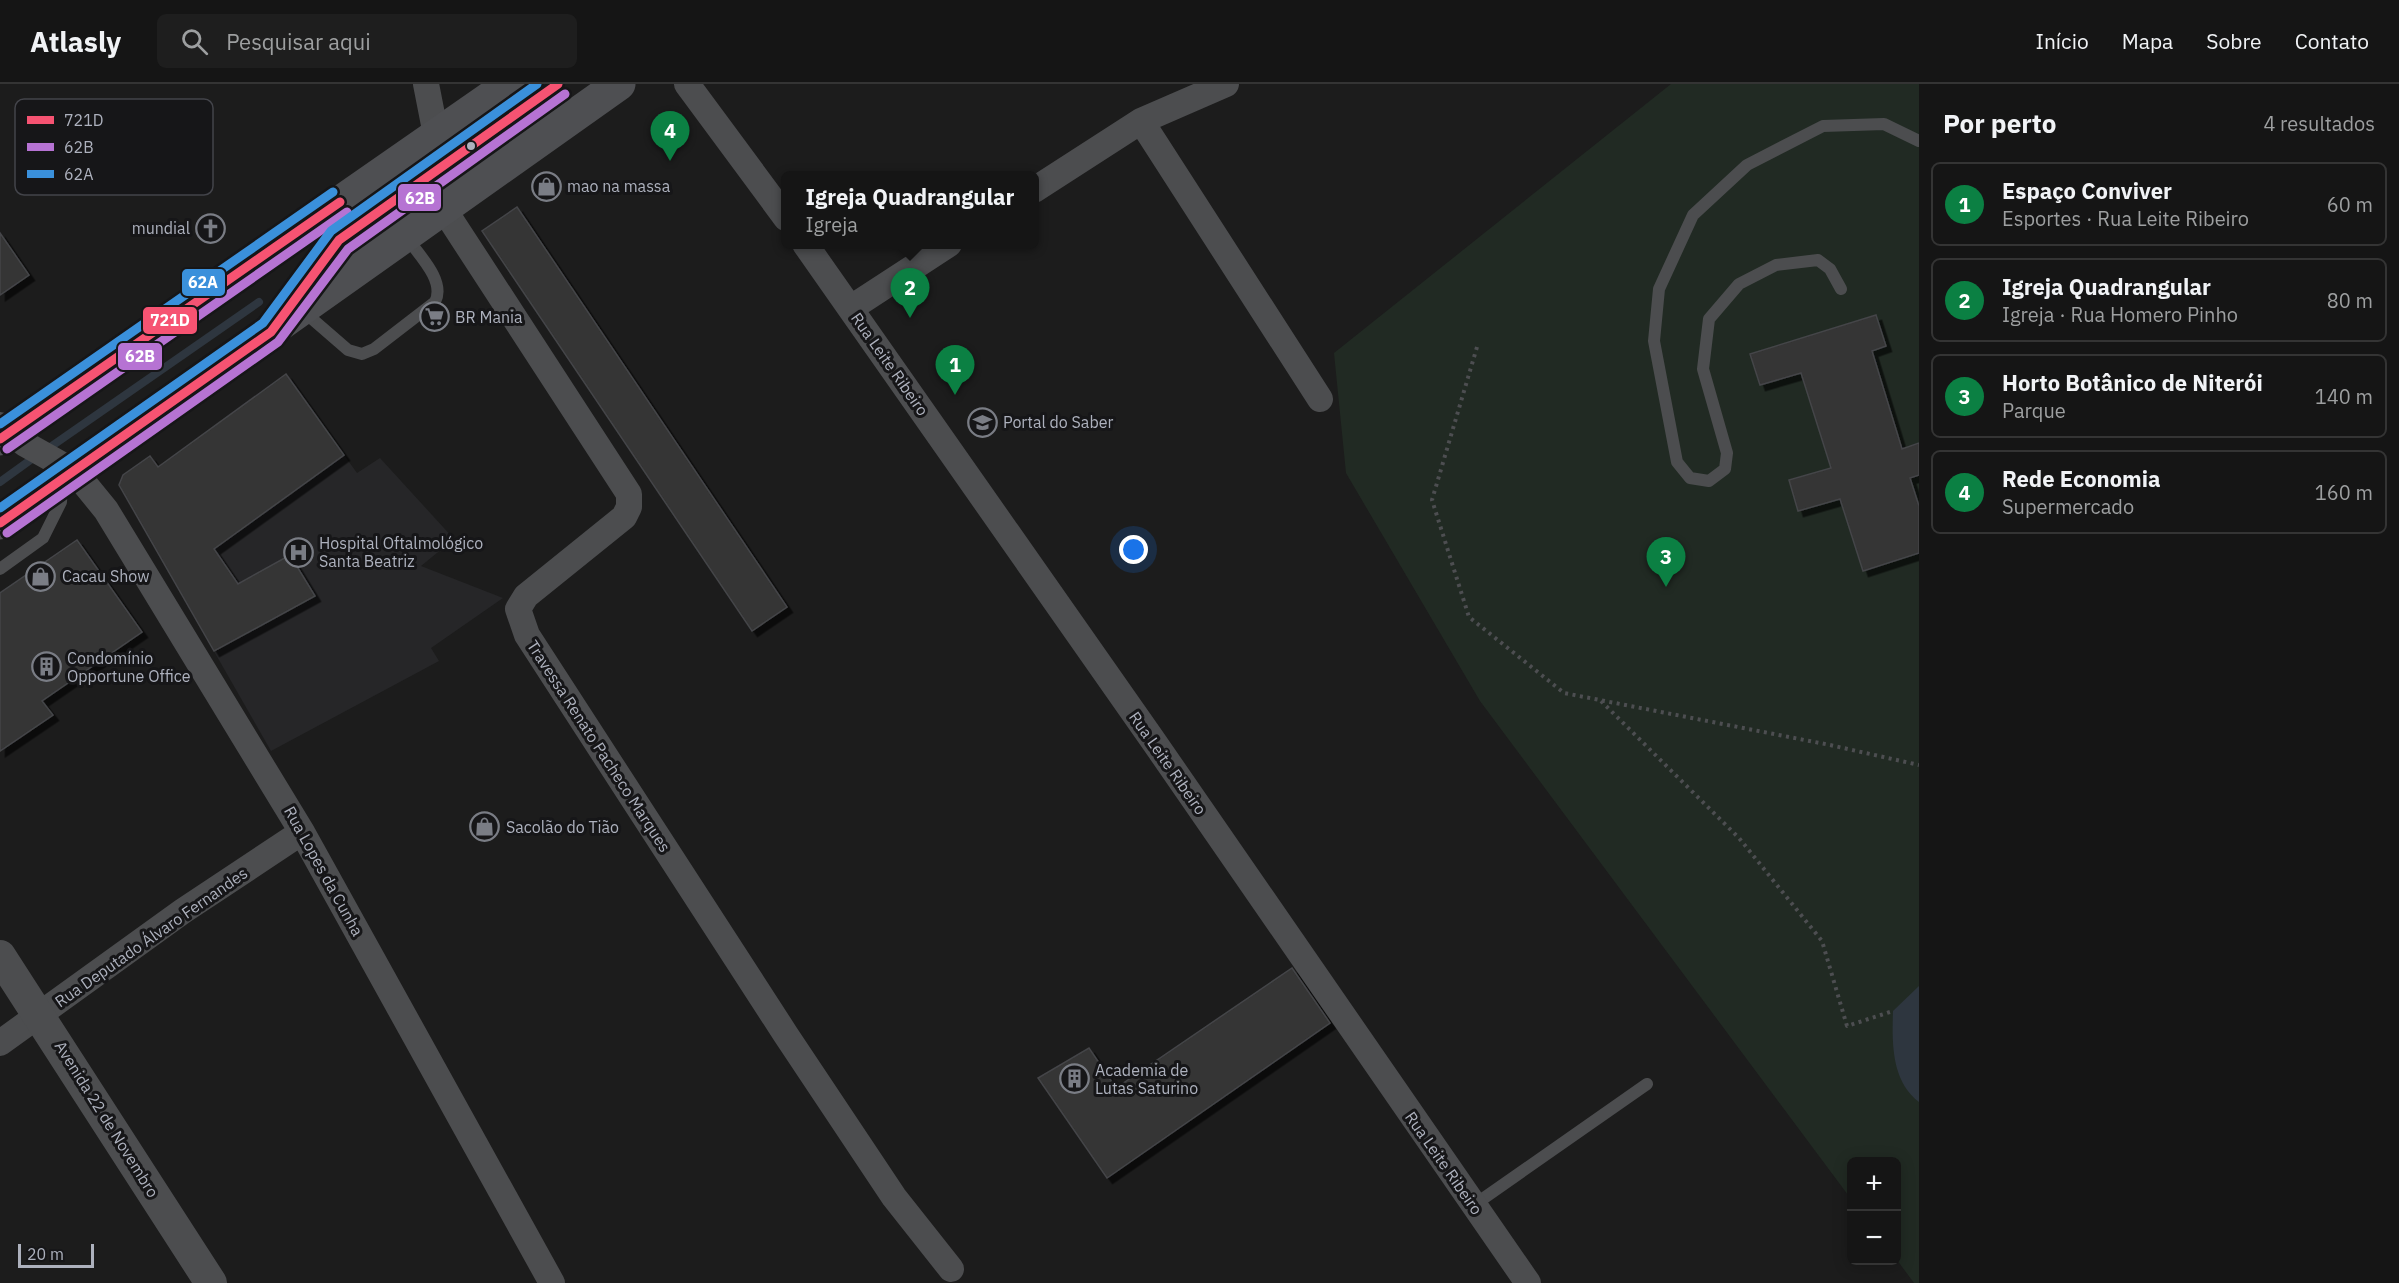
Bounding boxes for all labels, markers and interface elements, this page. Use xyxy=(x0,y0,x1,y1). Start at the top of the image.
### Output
search box xyxy=(157,14,577,68)
text: Atlasly xyxy=(30,23,121,60)
icon: search xyxy=(178,25,211,58)
text: Pesquisar aqui xyxy=(226,27,371,56)
text: Início xyxy=(2036,27,2089,55)
text: Mapa xyxy=(2122,27,2173,55)
text: Sobre xyxy=(2206,27,2262,55)
text: Contato xyxy=(2295,27,2369,55)
legend xyxy=(15,99,213,195)
text: Por perto xyxy=(1943,106,2056,140)
text: 721D xyxy=(64,110,104,130)
text: 4 resultados xyxy=(2263,110,2375,137)
pin: 4 xyxy=(650,112,690,161)
text: 62B xyxy=(64,137,94,157)
unlabelled marker xyxy=(465,140,477,152)
text: 62A xyxy=(64,164,93,184)
shop icon: mao na massa xyxy=(530,170,562,202)
popup xyxy=(781,171,1039,249)
place label: mao na massa xyxy=(567,176,671,196)
text: Espaço Conviver xyxy=(2002,176,2172,205)
text: Igreja Quadrangular xyxy=(806,182,1014,211)
line badge: 62B xyxy=(397,183,442,212)
text: 62B xyxy=(405,188,435,208)
text: 1 xyxy=(1959,191,1971,218)
text: 60 m xyxy=(2327,191,2373,218)
text: Esportes · Rua Leite Ribeiro xyxy=(2002,205,2249,232)
text: Igreja xyxy=(806,211,858,238)
church icon: mundial xyxy=(195,212,227,244)
place label: mundial xyxy=(132,218,190,238)
line badge: 62A xyxy=(181,268,226,297)
pin: 2 xyxy=(890,268,930,318)
text: 62A xyxy=(188,272,218,292)
text: Igreja Quadrangular xyxy=(2002,272,2211,301)
text: 2 xyxy=(1959,287,1971,314)
text: 80 m xyxy=(2327,287,2373,314)
supermarket icon: BR Mania xyxy=(418,301,450,333)
text: Igreja · Rua Homero Pinho xyxy=(2002,301,2238,328)
line badge: 721D xyxy=(142,306,198,335)
place label: BR Mania xyxy=(455,307,523,327)
street label: Rua Leite Ribeiro xyxy=(847,309,933,420)
text: 721D xyxy=(150,310,190,330)
line badge: 62B xyxy=(117,342,163,371)
text: 62B xyxy=(125,346,155,366)
pin: 1 xyxy=(936,346,974,395)
text: Horto Botânico de Niterói xyxy=(2002,368,2263,397)
text: 3 xyxy=(1959,383,1971,410)
text: 140 m xyxy=(2315,383,2373,410)
text: Parque xyxy=(2002,397,2066,424)
school or university icon: Portal do Saber xyxy=(966,406,998,438)
place label: Portal do Saber xyxy=(1003,412,1113,432)
text: Rede Economia xyxy=(2002,464,2161,493)
text: 4 xyxy=(1959,479,1971,506)
text: 160 m xyxy=(2315,479,2373,506)
text: Supermercado xyxy=(2002,493,2134,520)
place label: Hospital Oftalmológico Santa Beatriz xyxy=(319,533,483,571)
your location xyxy=(1119,535,1148,564)
hospital icon: Hospital Oftalmológico Santa Beatriz xyxy=(282,536,314,568)
pin: 3 xyxy=(1646,538,1686,587)
shop icon: Cacau Show xyxy=(25,560,57,592)
place label: Cacau Show xyxy=(62,566,150,586)
street label: Travessa Renato Pacheco Marques xyxy=(523,636,675,856)
place label: Condomínio Opportune Office xyxy=(67,648,191,686)
building icon: Condomínio Opportune Office xyxy=(30,651,62,683)
street label: Rua Leite Ribeiro xyxy=(1125,708,1211,819)
street label: Rua Lopes da Cunha xyxy=(280,803,368,940)
shop icon: Sacolão do Tião xyxy=(469,811,501,843)
place label: Sacolão do Tião xyxy=(506,817,619,837)
street label: Rua Deputado Álvaro Fernandes xyxy=(50,862,251,1011)
street label: Avenida 22 de Novembro xyxy=(51,1037,163,1201)
place label: Academia de Lutas Saturino xyxy=(1095,1060,1198,1098)
building icon: Academia de Lutas Saturino xyxy=(1058,1063,1090,1095)
street label: Rua Leite Ribeiro xyxy=(1401,1108,1487,1219)
map controls xyxy=(1847,1157,1901,1265)
button: + xyxy=(1847,1157,1901,1211)
button: − xyxy=(1847,1211,1901,1265)
scale bar xyxy=(18,1241,94,1268)
text: 20 m xyxy=(27,1244,64,1264)

